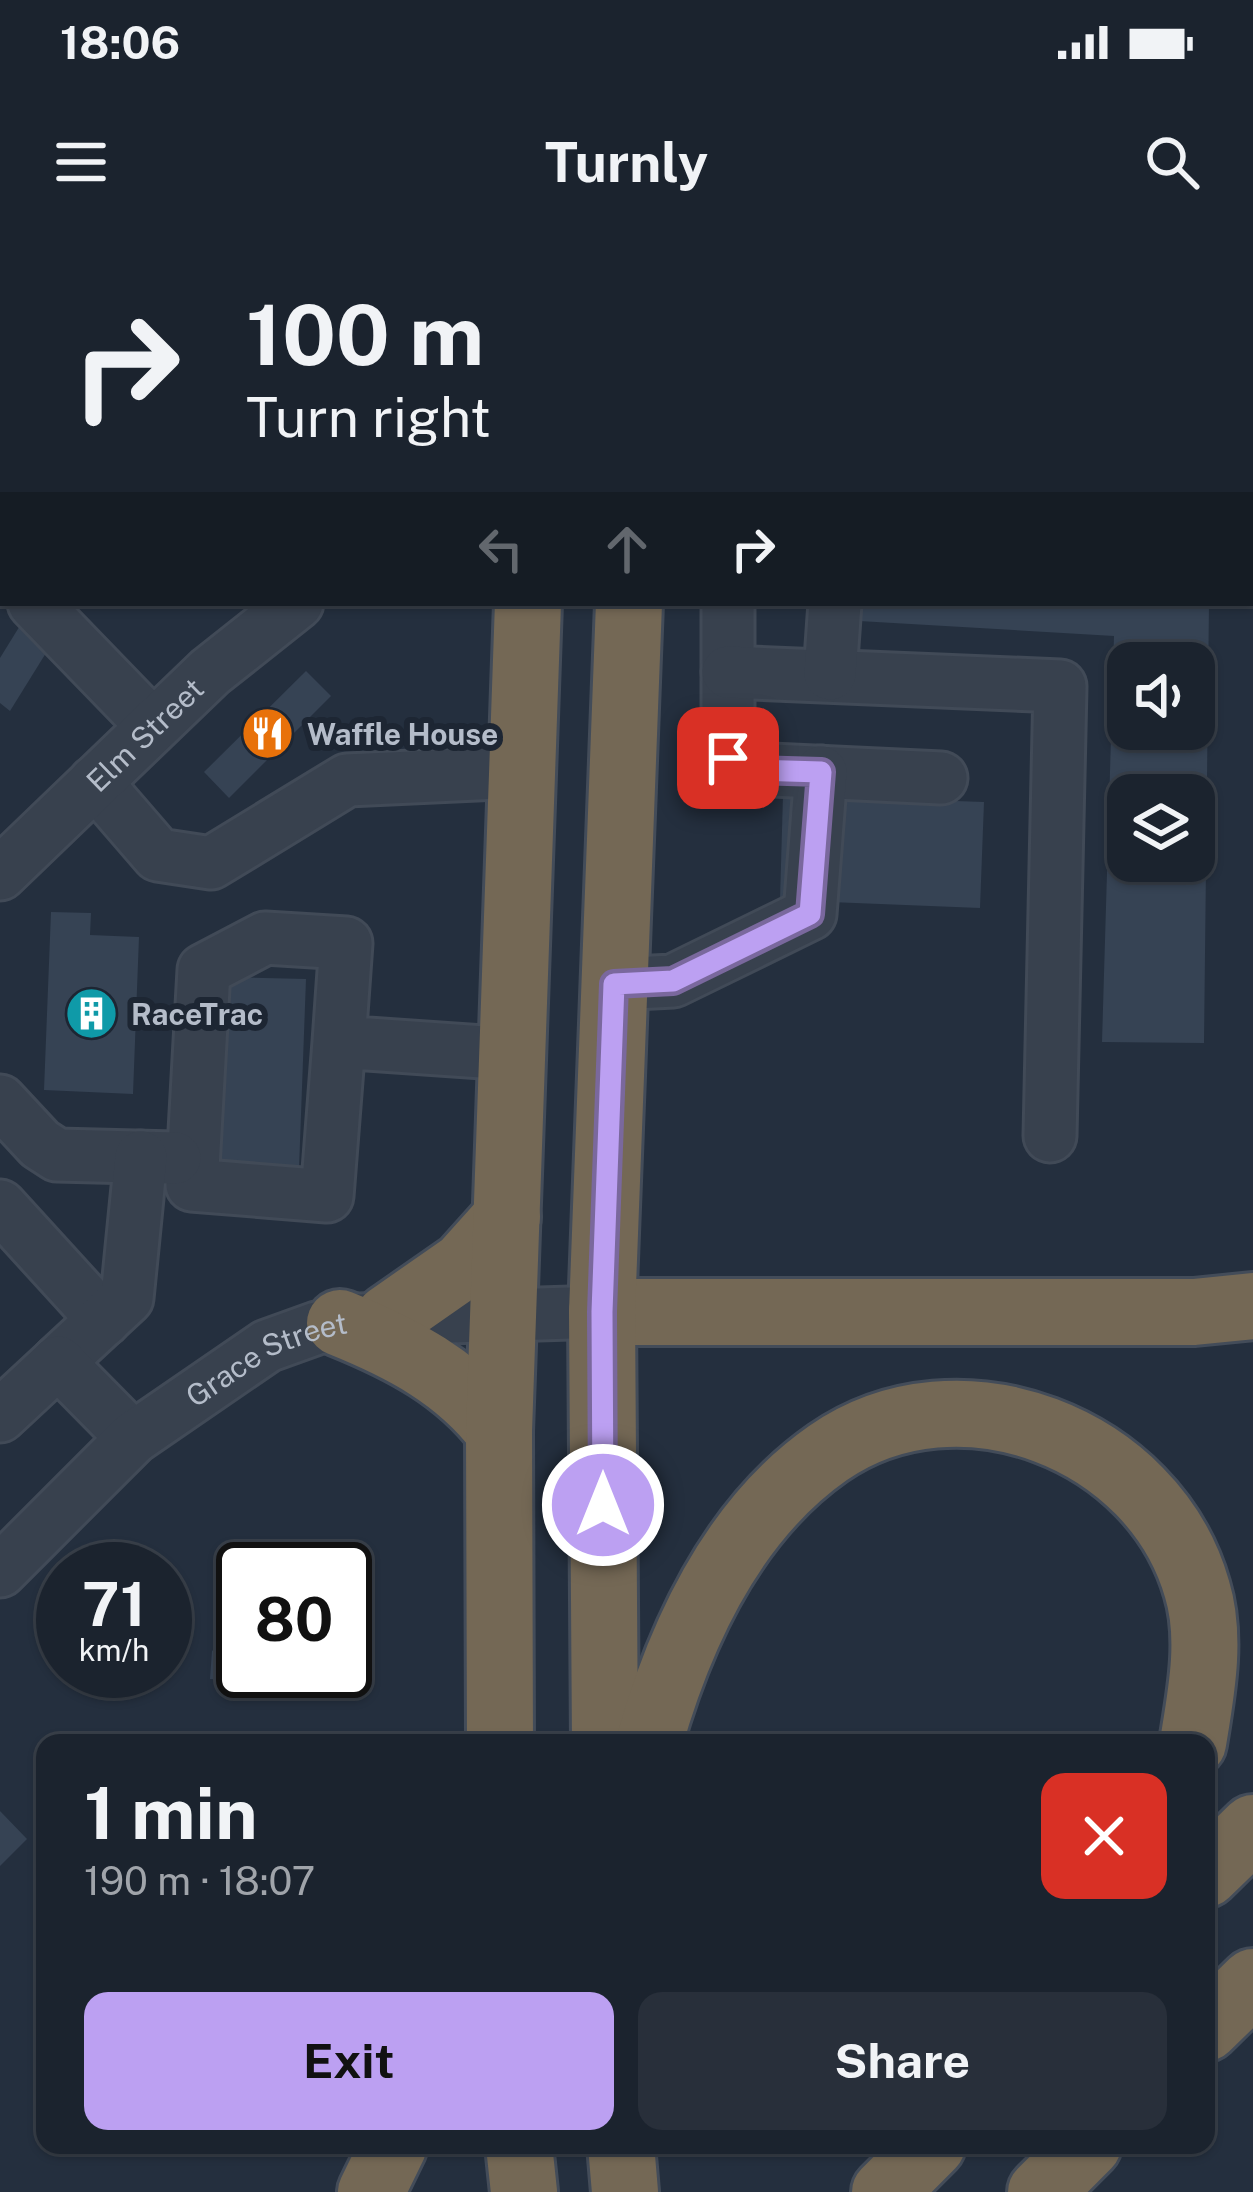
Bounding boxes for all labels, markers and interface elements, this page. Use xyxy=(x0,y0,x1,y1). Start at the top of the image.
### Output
text: 18:06 xyxy=(60,16,180,69)
icon: menu xyxy=(48,129,114,195)
icon: search xyxy=(1139,129,1205,195)
text: Turnly xyxy=(545,131,708,194)
text: 100 m xyxy=(246,285,484,384)
icon: right xyxy=(48,288,204,444)
text: Turn right xyxy=(246,386,491,449)
icon: left xyxy=(468,516,534,582)
icon: ahead xyxy=(594,516,660,582)
icon: right xyxy=(720,516,786,582)
map controls xyxy=(1107,642,1215,882)
button: sound xyxy=(1107,642,1215,750)
street label: Elm Street xyxy=(79,670,211,799)
restaurant icon: Waffle House xyxy=(240,706,296,762)
pin xyxy=(677,707,779,809)
place label: Waffle House xyxy=(307,716,498,752)
icon: arrive xyxy=(695,725,761,791)
button: layers xyxy=(1107,774,1215,882)
building icon: RaceTrac xyxy=(64,986,120,1042)
place label: RaceTrac xyxy=(131,996,263,1032)
street label: Grace Street xyxy=(179,1305,350,1414)
position arrow xyxy=(540,1442,666,1568)
speed limit sign: 80 xyxy=(216,1542,372,1698)
text: 71 xyxy=(82,1569,146,1640)
text: km/h xyxy=(79,1632,149,1668)
text: 1 min xyxy=(84,1771,258,1855)
button: close xyxy=(1041,1773,1167,1899)
text: 190 m · 18:07 xyxy=(84,1858,315,1904)
button: Exit xyxy=(84,1992,614,2130)
button: Share xyxy=(638,1992,1167,2130)

